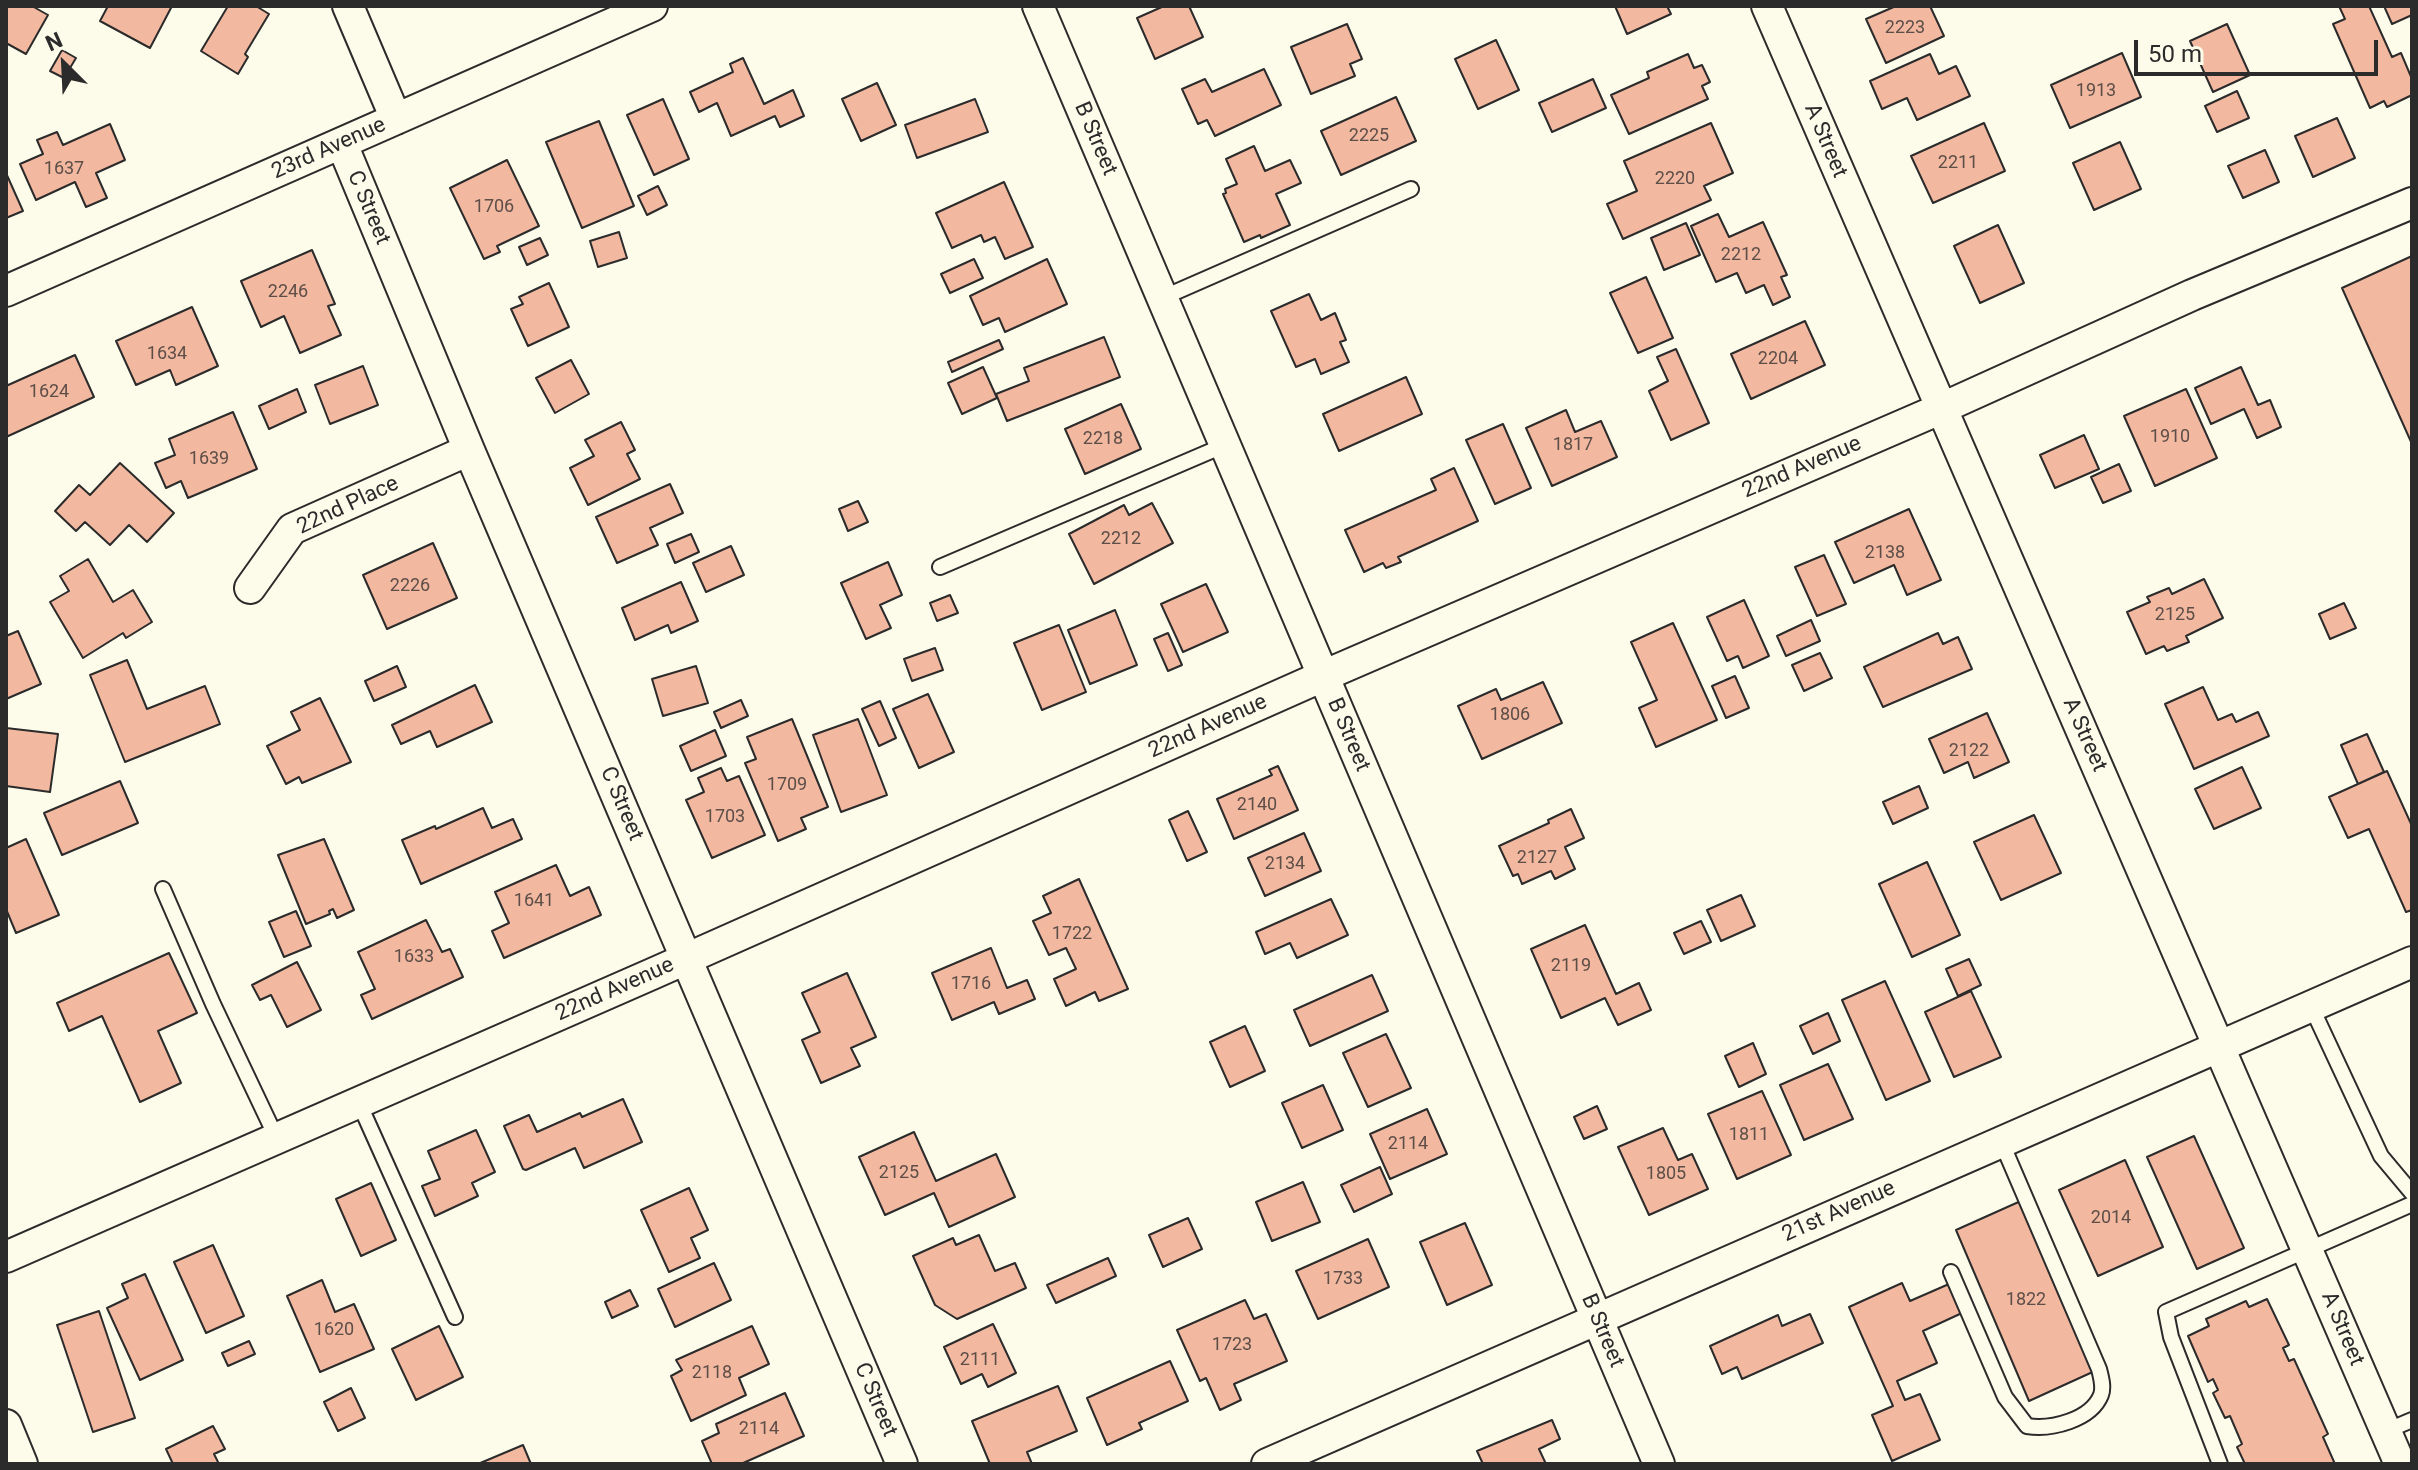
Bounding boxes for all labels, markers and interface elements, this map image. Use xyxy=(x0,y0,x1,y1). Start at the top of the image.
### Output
house number: 2223 xyxy=(1885,17,1925,39)
north arrow xyxy=(24,24,104,104)
scale bar xyxy=(2138,24,2382,74)
text: N xyxy=(42,27,66,56)
text: 50 m xyxy=(2148,40,2202,68)
house number: 1913 xyxy=(2076,80,2116,102)
street label: B Street xyxy=(1068,98,1122,180)
street label: A Street xyxy=(1798,100,1852,182)
street label: 23rd Avenue xyxy=(268,112,390,186)
house number: 2225 xyxy=(1349,125,1389,147)
house number: 2211 xyxy=(1938,152,1978,174)
house number: 1637 xyxy=(44,158,84,180)
street label: C Street xyxy=(341,167,395,249)
house number: 2220 xyxy=(1655,168,1695,190)
house number: 1706 xyxy=(474,196,514,218)
house number: 2212 xyxy=(1721,244,1761,266)
house number: 2246 xyxy=(268,281,308,303)
house number: 1634 xyxy=(147,343,187,365)
house number: 2204 xyxy=(1758,348,1798,370)
house number: 1624 xyxy=(29,381,69,403)
house number: 1910 xyxy=(2150,426,2190,448)
house number: 2218 xyxy=(1083,428,1123,450)
street label: 22nd Avenue xyxy=(1739,431,1865,505)
house number: 1817 xyxy=(1553,434,1593,456)
house number: 1639 xyxy=(189,448,229,470)
street label: 22nd Place xyxy=(293,471,403,541)
house number: 2212 xyxy=(1101,528,1141,550)
house number: 2138 xyxy=(1865,542,1905,564)
house number: 2226 xyxy=(390,575,430,597)
house number: 2125 xyxy=(2155,604,2195,626)
street label: 22nd Avenue xyxy=(1145,689,1271,765)
street label: B Street xyxy=(1321,694,1375,776)
street label: A Street xyxy=(2056,694,2112,776)
house number: 1806 xyxy=(1490,704,1530,726)
house number: 2122 xyxy=(1949,740,1989,762)
street label: C Street xyxy=(594,763,648,845)
house number: 1709 xyxy=(767,774,807,796)
house number: 2140 xyxy=(1237,794,1277,816)
house number: 1703 xyxy=(705,806,745,828)
house number: 2127 xyxy=(1517,847,1557,869)
house number: 2134 xyxy=(1265,853,1305,875)
house number: 1641 xyxy=(514,890,554,912)
house number: 1722 xyxy=(1052,923,1092,945)
house number: 1633 xyxy=(394,946,434,968)
street label: 22nd Avenue xyxy=(552,952,678,1028)
house number: 2119 xyxy=(1551,955,1591,977)
house number: 1716 xyxy=(951,973,991,995)
house number: 1811 xyxy=(1729,1124,1769,1146)
house number: 2114 xyxy=(1388,1133,1428,1155)
house number: 2125 xyxy=(879,1162,919,1184)
house number: 1805 xyxy=(1646,1163,1686,1185)
street label: 21st Avenue xyxy=(1779,1175,1899,1249)
house number: 2014 xyxy=(2091,1207,2131,1229)
house number: 1733 xyxy=(1323,1268,1363,1290)
street label: A Street xyxy=(2315,1288,2369,1370)
house number: 1822 xyxy=(2006,1289,2046,1311)
street label: B Street xyxy=(1575,1290,1629,1372)
house number: 1620 xyxy=(314,1319,354,1341)
house number: 1723 xyxy=(1212,1334,1252,1356)
house number: 2111 xyxy=(960,1349,1000,1371)
street label: C Street xyxy=(848,1359,902,1441)
house number: 2118 xyxy=(692,1362,732,1384)
house number: 2114 xyxy=(739,1418,779,1440)

